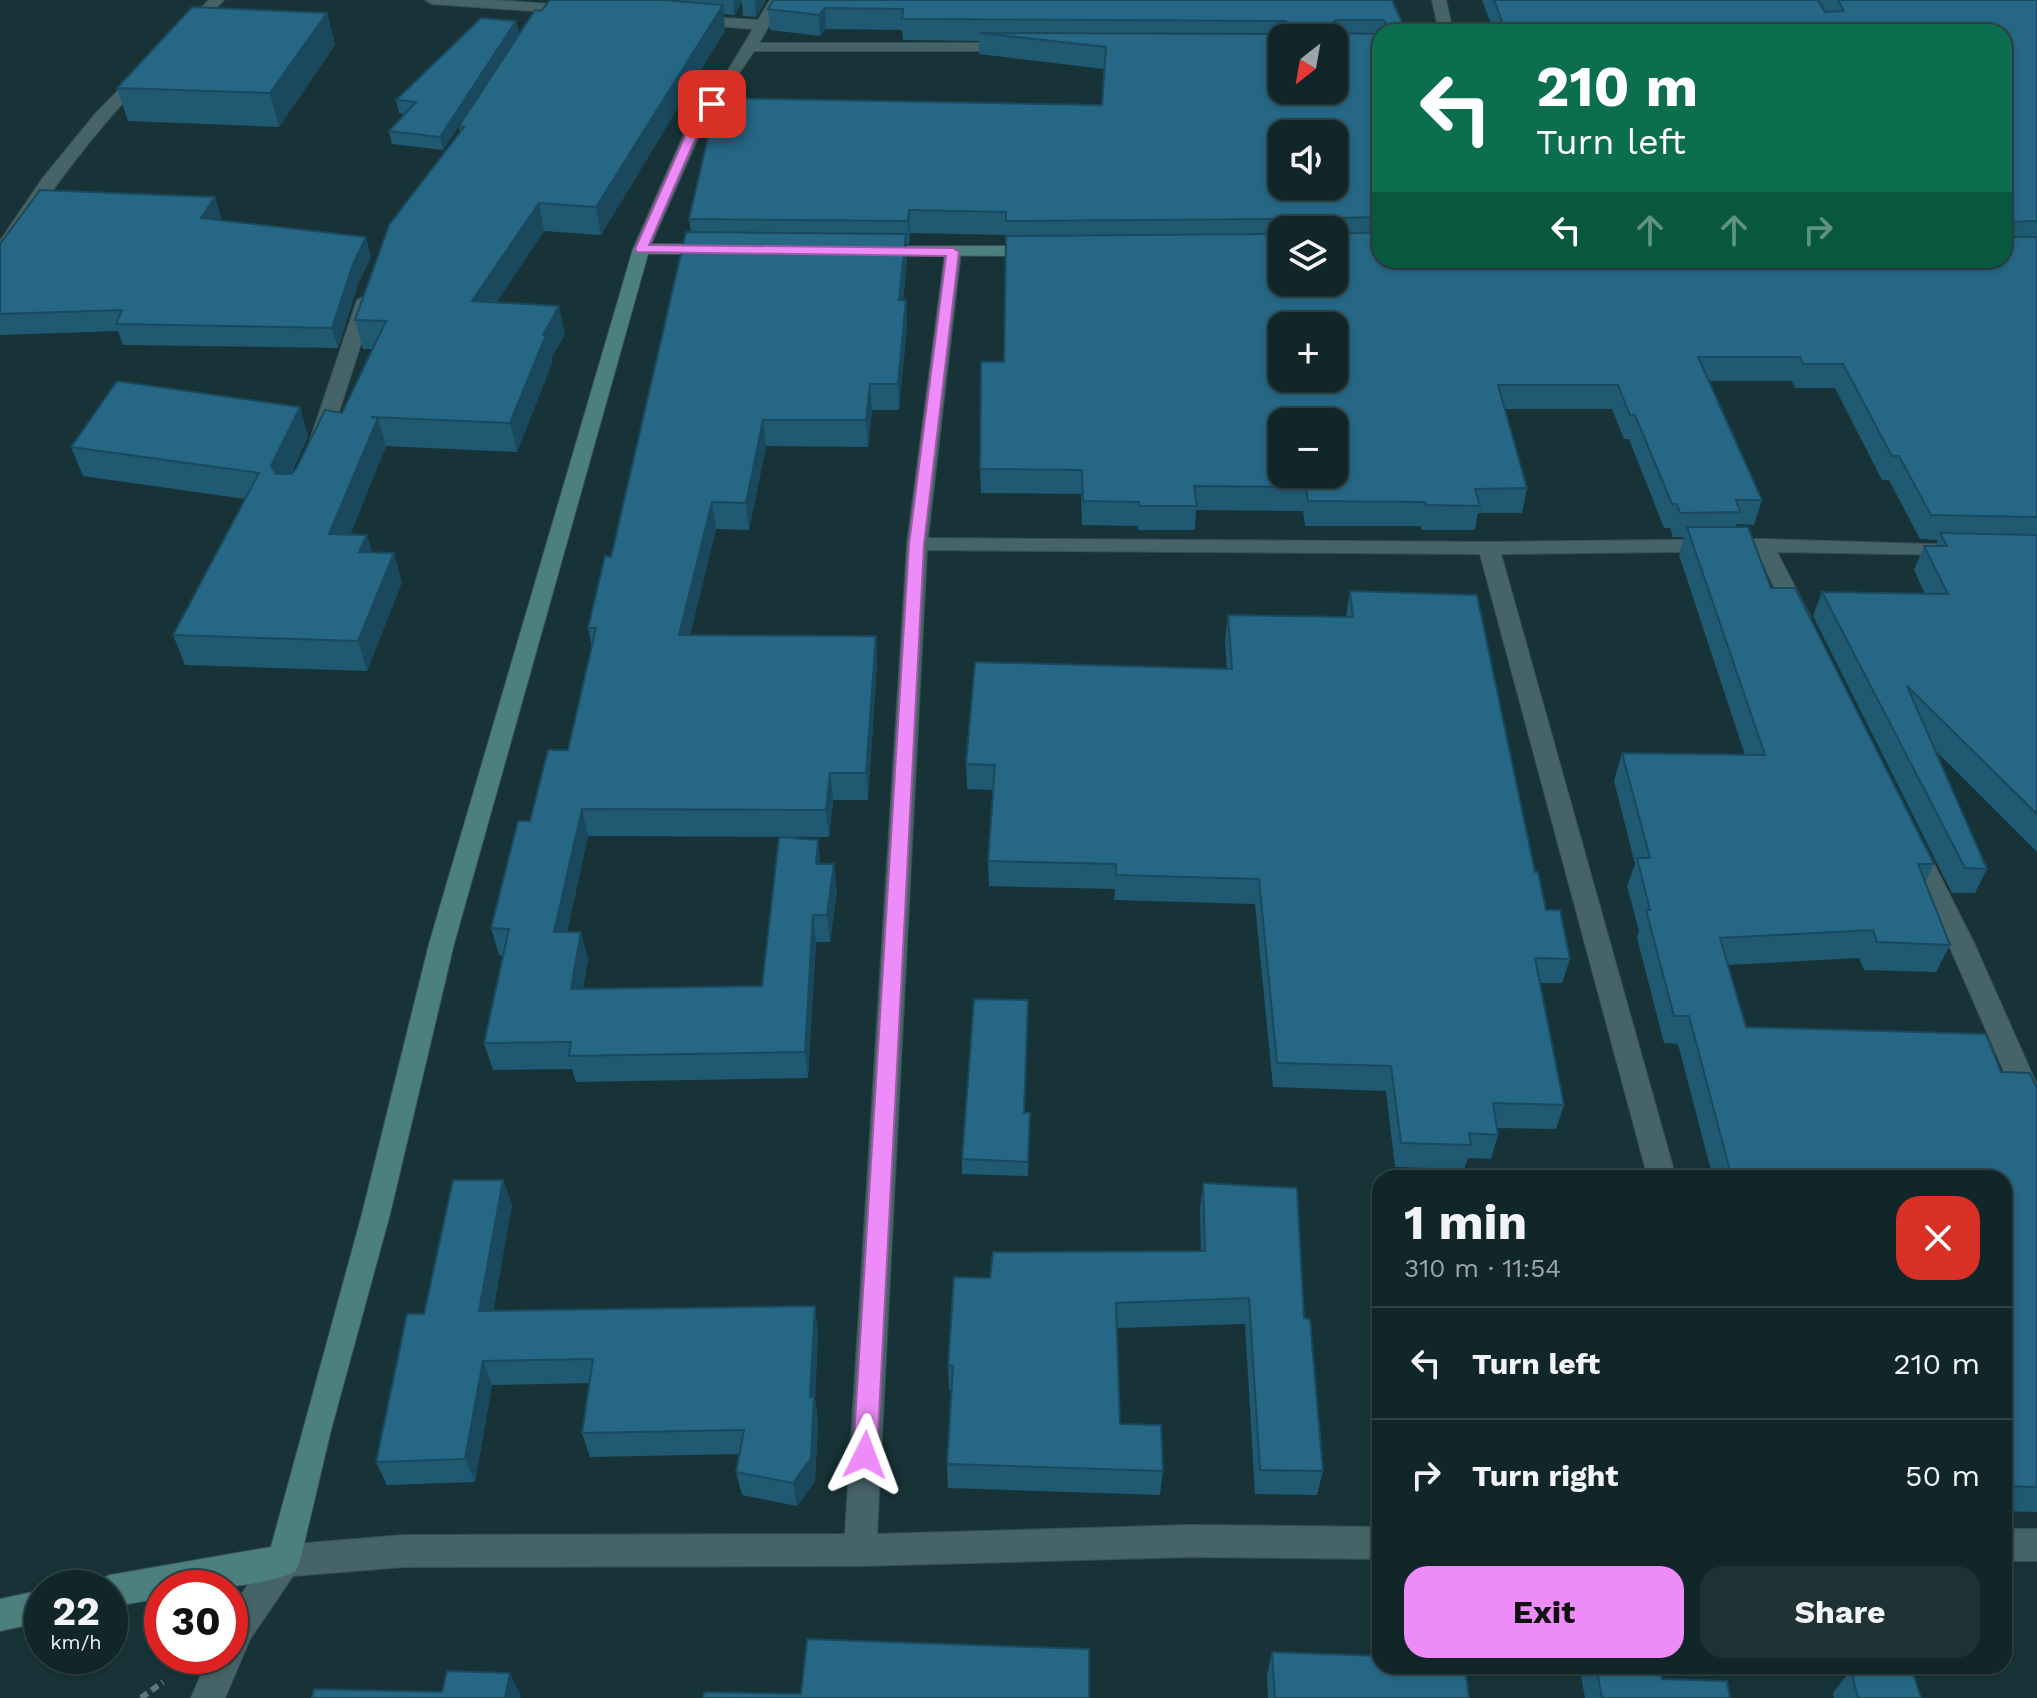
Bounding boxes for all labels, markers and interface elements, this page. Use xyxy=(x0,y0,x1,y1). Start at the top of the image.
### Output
north arrow xyxy=(1268,24,1348,104)
map controls xyxy=(1268,24,1348,488)
text: 210 m xyxy=(1536,54,1698,120)
icon: left xyxy=(1404,56,1508,160)
pin xyxy=(678,70,746,138)
icon: arrive xyxy=(690,82,734,126)
button: sound xyxy=(1268,120,1348,200)
text: Turn left xyxy=(1536,121,1686,163)
icon: left xyxy=(1544,208,1588,252)
icon: ahead xyxy=(1628,208,1672,252)
icon: ahead xyxy=(1712,208,1756,252)
icon: right xyxy=(1796,208,1840,252)
button: layers xyxy=(1268,216,1348,296)
button: + xyxy=(1268,312,1348,392)
button: − xyxy=(1268,408,1348,488)
text: 1 min xyxy=(1404,1194,1527,1251)
button: close xyxy=(1896,1196,1980,1280)
text: 310 m · 11:54 xyxy=(1404,1253,1561,1283)
icon: left xyxy=(1404,1341,1448,1385)
text: Turn left xyxy=(1472,1346,1600,1381)
text: 210 m xyxy=(1893,1346,1980,1381)
position arrow xyxy=(823,1413,907,1497)
icon: right xyxy=(1404,1453,1448,1497)
text: Turn right xyxy=(1472,1458,1618,1493)
text: 50 m xyxy=(1905,1458,1980,1493)
button: Exit xyxy=(1404,1566,1684,1658)
button: Share xyxy=(1700,1566,1980,1658)
speed limit sign: 30 xyxy=(144,1570,248,1674)
text: 22 xyxy=(52,1588,100,1635)
text: km/h xyxy=(50,1630,102,1654)

